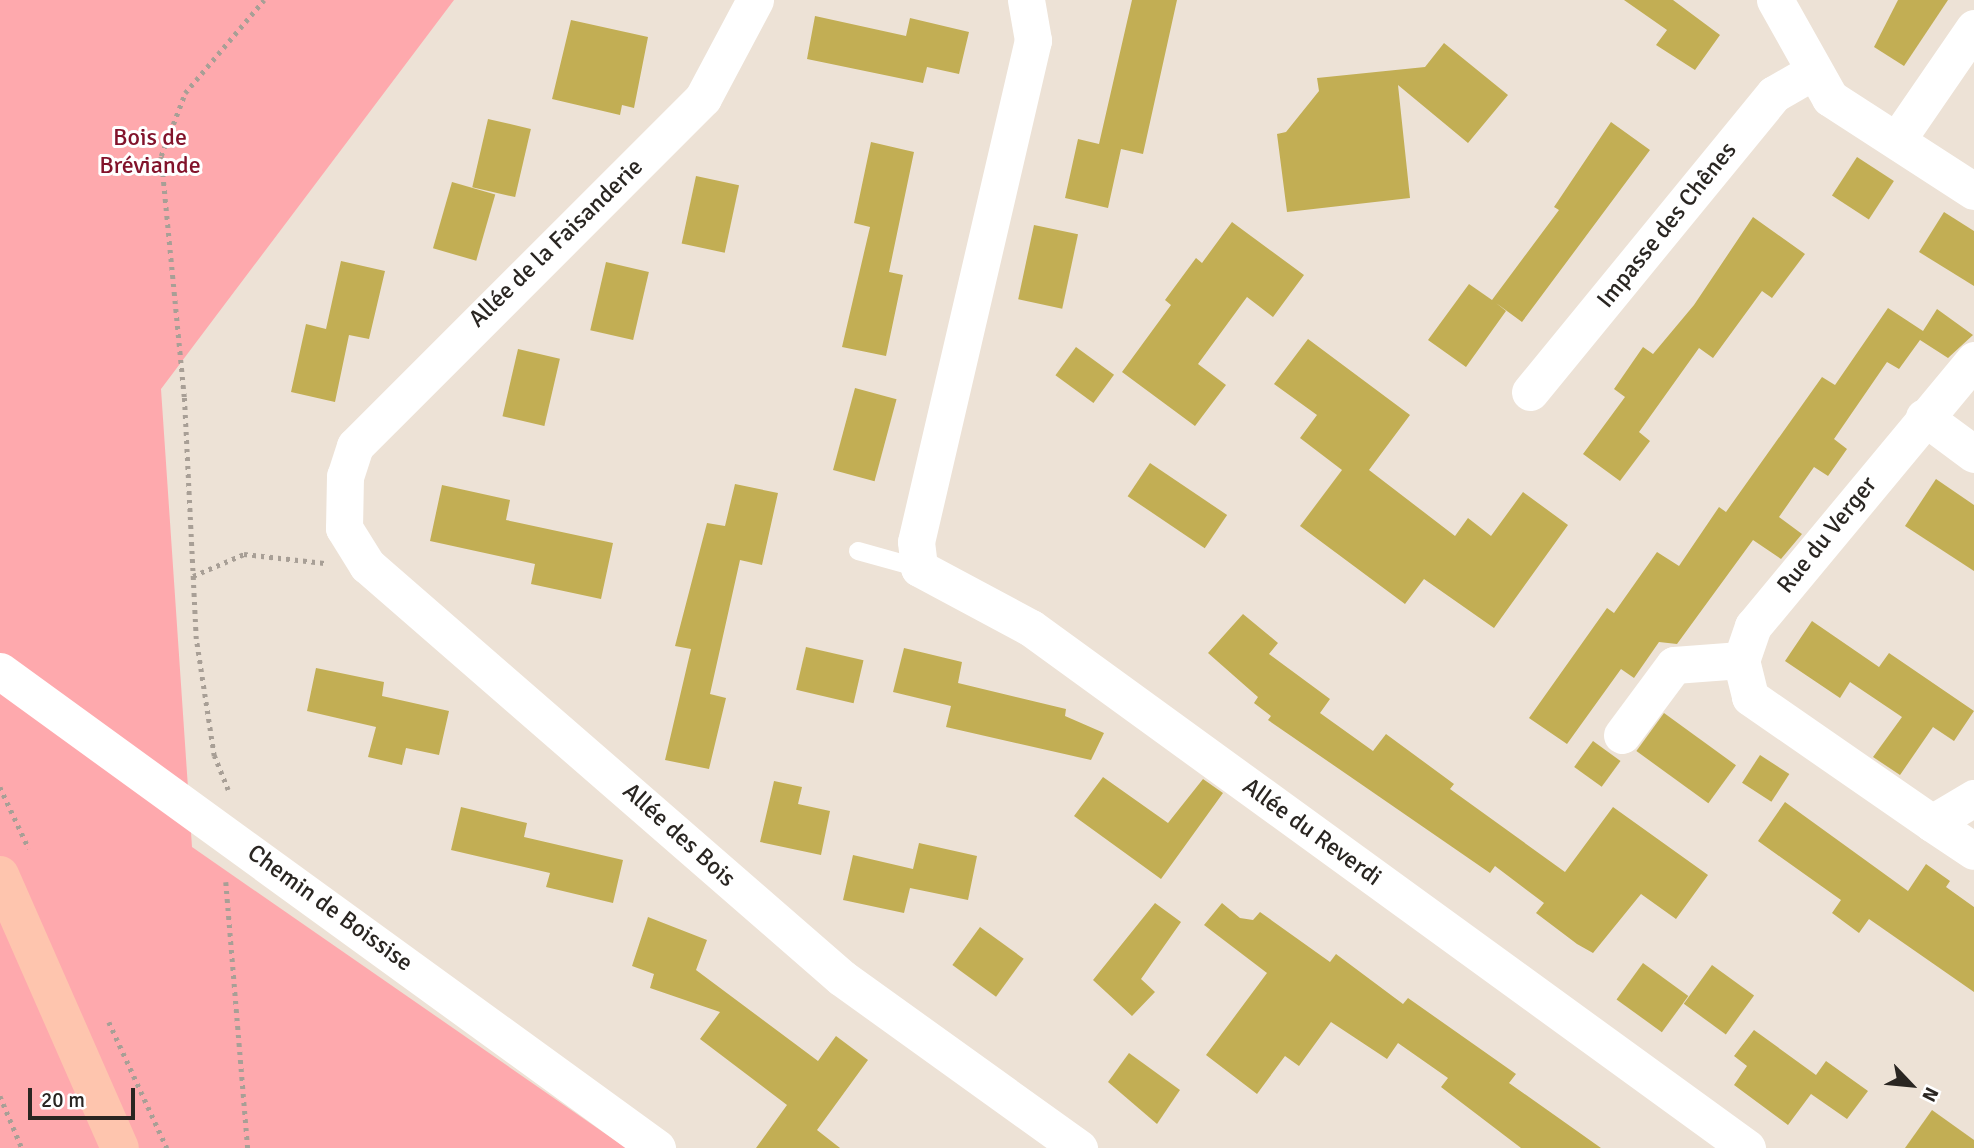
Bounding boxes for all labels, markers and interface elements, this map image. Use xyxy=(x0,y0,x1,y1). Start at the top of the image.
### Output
park label: Bois de Bréviande xyxy=(99,124,201,180)
street label: Impasse des Chênes xyxy=(1591,136,1743,314)
street label: Allée de la Faisanderie xyxy=(463,153,649,333)
street label: Rue du Verger xyxy=(1771,471,1883,599)
street label: Allée du Reverdi xyxy=(1237,772,1387,892)
street label: Allée des Bois xyxy=(617,777,741,893)
street label: Chemin de Boissise xyxy=(242,838,418,978)
north arrow xyxy=(1876,1050,1946,1120)
scale bar xyxy=(32,1074,138,1118)
text: N xyxy=(1916,1083,1944,1105)
text: 20 m xyxy=(41,1087,85,1113)

